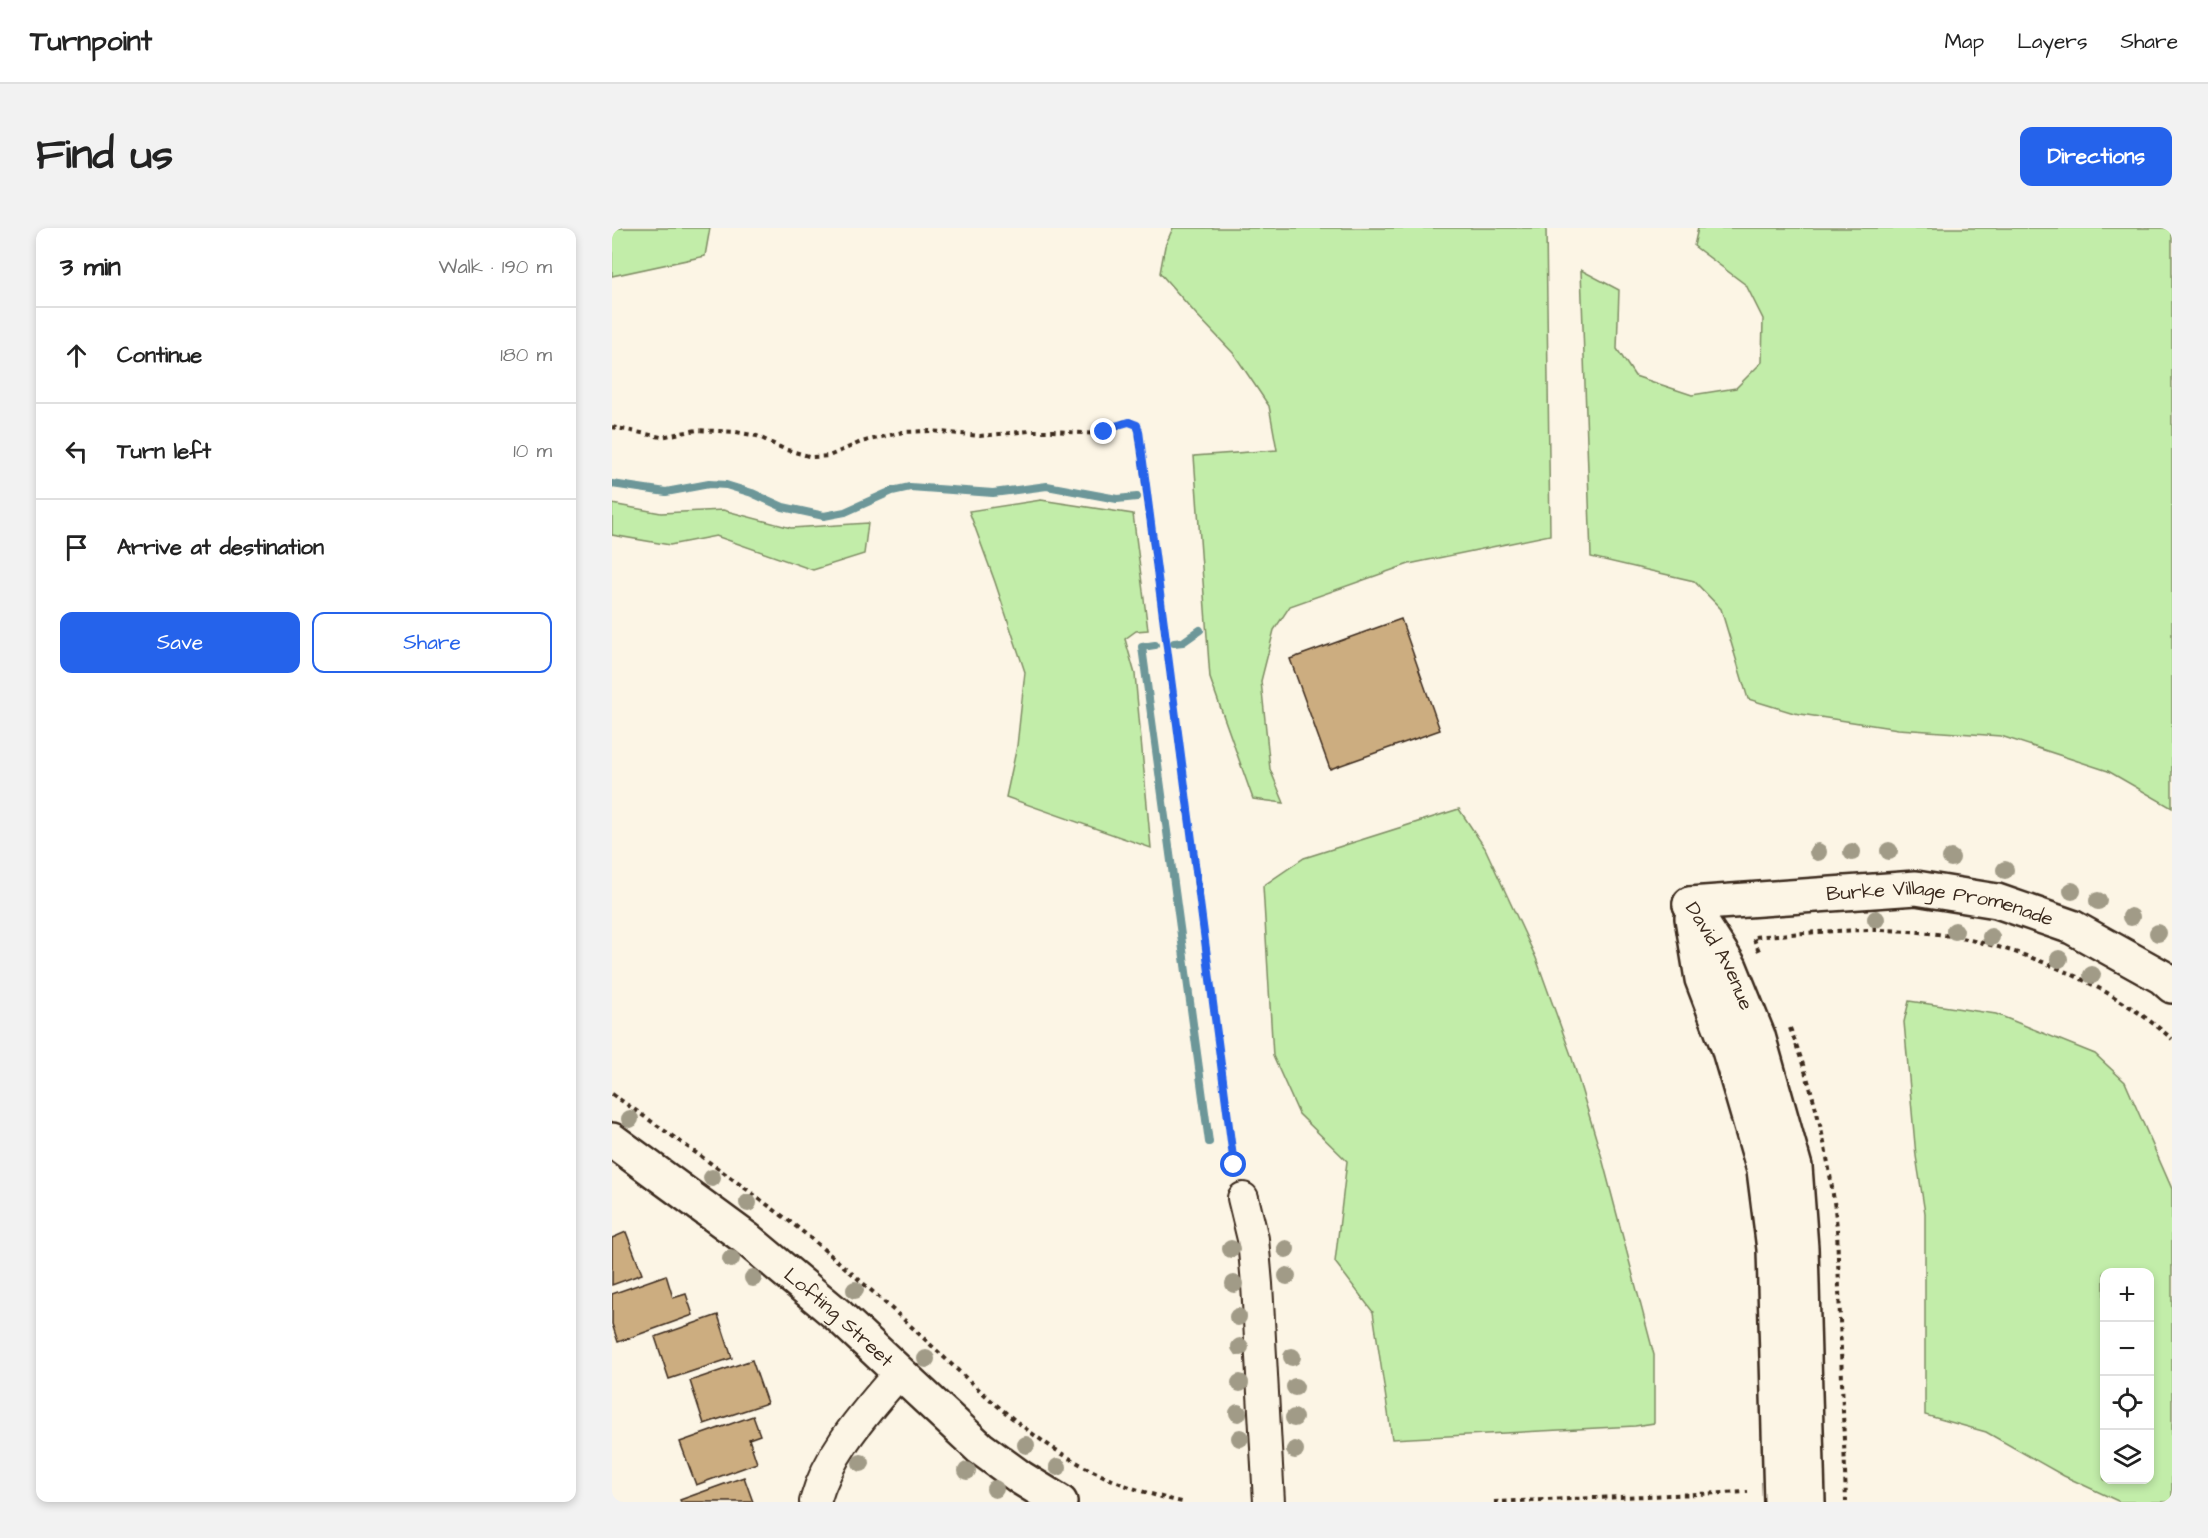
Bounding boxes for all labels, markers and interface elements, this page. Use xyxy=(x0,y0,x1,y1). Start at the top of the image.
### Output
text: Turnpoint xyxy=(30,22,152,61)
text: Map xyxy=(1944,27,1984,56)
text: Layers xyxy=(2017,27,2087,56)
text: Share xyxy=(2120,27,2178,56)
text: Find us xyxy=(36,127,173,185)
button: Directions xyxy=(2020,127,2172,186)
text: 3 min xyxy=(60,249,121,285)
text: Walk · 190 m xyxy=(439,253,552,281)
icon: ahead xyxy=(60,339,93,372)
text: Continue xyxy=(117,340,202,371)
text: 180 m xyxy=(500,341,552,369)
route end xyxy=(1090,418,1116,444)
icon: left xyxy=(60,435,93,468)
text: Turn left xyxy=(117,436,211,467)
text: 10 m xyxy=(513,437,552,465)
icon: arrive xyxy=(60,531,93,564)
text: Arrive at destination xyxy=(117,532,324,563)
button: Save xyxy=(60,612,300,673)
button: Share xyxy=(312,612,552,673)
street label: Burke Village Promenade xyxy=(1825,874,2057,934)
street label: David Avenue xyxy=(1678,897,1760,1014)
route start xyxy=(1220,1151,1246,1177)
street label: Lofting Street xyxy=(778,1261,899,1374)
map controls xyxy=(2100,1268,2154,1484)
button: + xyxy=(2100,1268,2154,1322)
button: − xyxy=(2100,1322,2154,1376)
button: locate xyxy=(2100,1376,2154,1430)
button: layers xyxy=(2100,1430,2154,1484)

